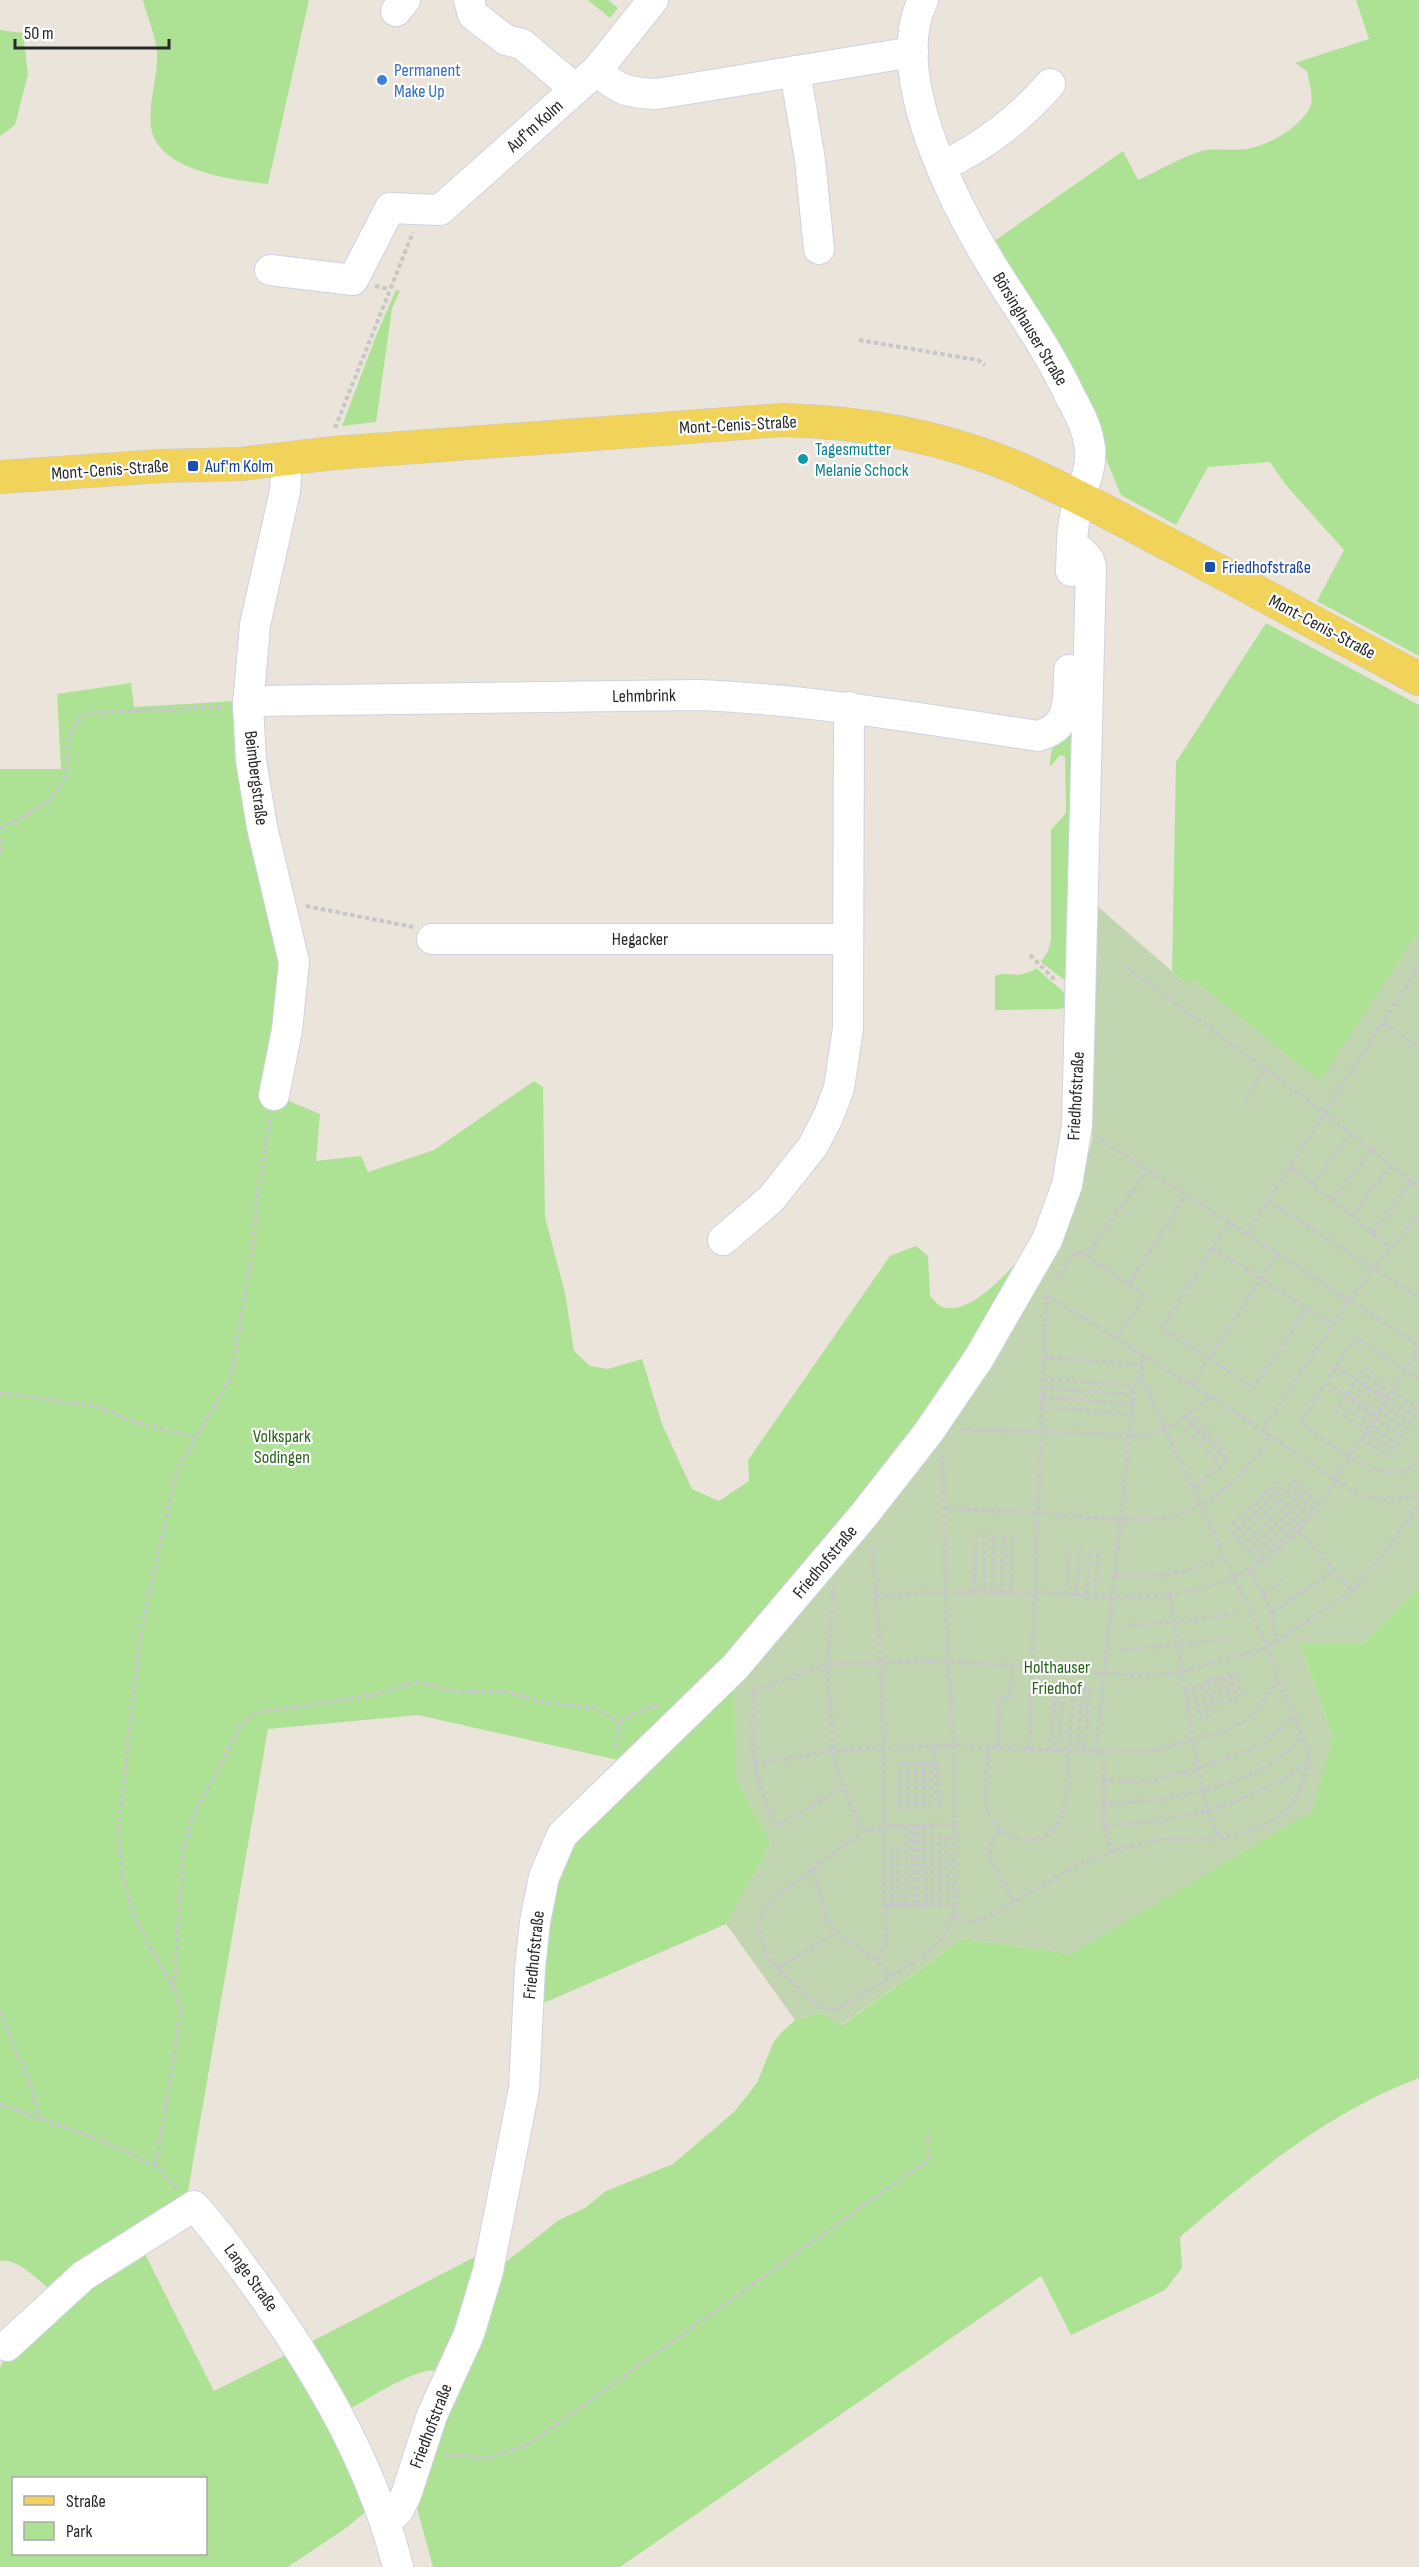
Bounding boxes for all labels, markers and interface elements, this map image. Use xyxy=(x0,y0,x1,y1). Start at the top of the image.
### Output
scale bar xyxy=(15,12,170,50)
text: 50 m xyxy=(24,23,54,44)
place label: Permanent Make Up xyxy=(394,60,461,102)
marker: Permanent Make Up xyxy=(375,73,389,87)
street label: Auf'm Kolm xyxy=(502,95,567,157)
street label: Börsinghauser Straße xyxy=(988,268,1072,390)
street label: Mont-Cenis-Straße xyxy=(679,411,797,439)
place label: Tagesmutter Melanie Schock xyxy=(815,439,909,481)
marker: Tagesmutter Melanie Schock xyxy=(796,452,810,466)
street label: Mont-Cenis-Straße xyxy=(51,455,169,485)
place label: Auf'm Kolm xyxy=(204,456,273,477)
marker: Auf'm Kolm xyxy=(186,459,200,473)
place label: Friedhofstraße xyxy=(1222,557,1311,578)
marker: Friedhofstraße xyxy=(1203,560,1217,574)
street label: Mont-Cenis-Straße xyxy=(1265,590,1379,664)
street label: Lehmbrink xyxy=(612,685,676,707)
street label: Beimbergstraße xyxy=(240,729,272,827)
street label: Hegacker xyxy=(612,929,668,950)
street label: Friedhofstraße xyxy=(1063,1051,1089,1141)
park label: Volkspark Sodingen xyxy=(253,1426,311,1468)
street label: Friedhofstraße xyxy=(788,1521,862,1603)
park label: Holthauser Friedhof xyxy=(1024,1657,1090,1699)
street label: Friedhofstraße xyxy=(519,1910,549,2000)
street label: Lange Straße xyxy=(219,2240,283,2316)
street label: Friedhofstraße xyxy=(405,2381,457,2471)
legend xyxy=(12,2477,207,2555)
text: Straße xyxy=(66,2491,106,2512)
text: Park xyxy=(66,2521,92,2542)

